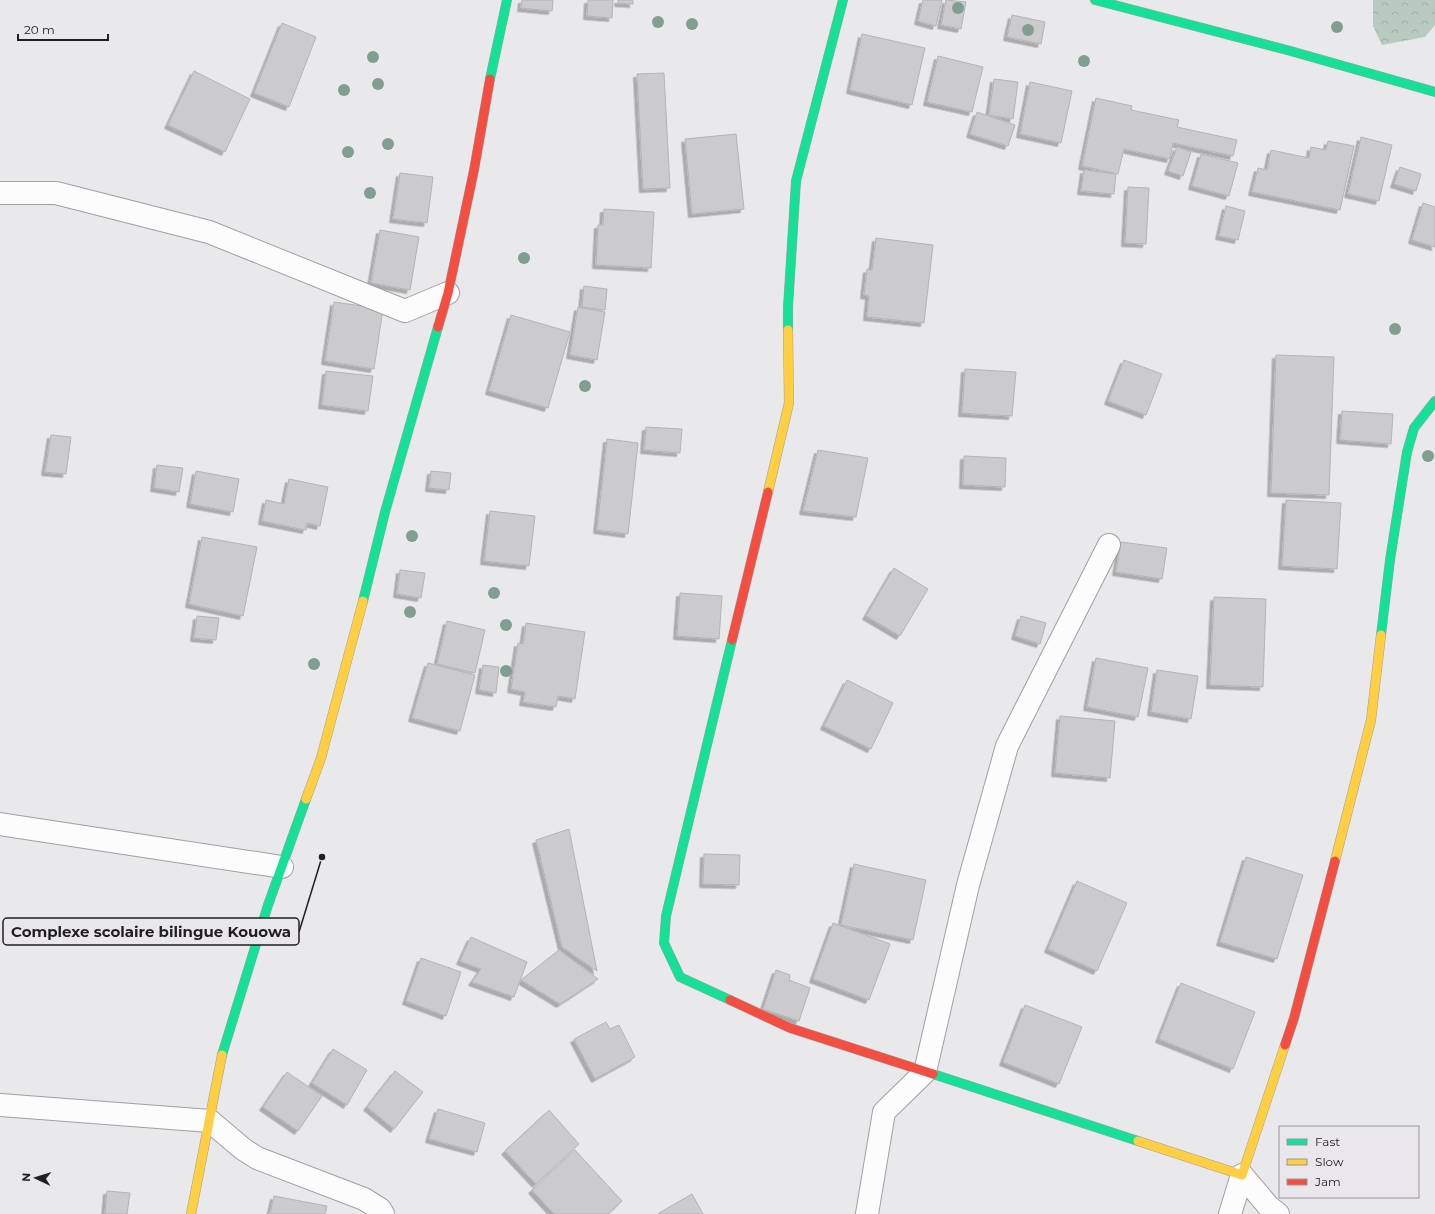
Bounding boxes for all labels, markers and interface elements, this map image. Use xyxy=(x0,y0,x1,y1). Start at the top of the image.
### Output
scale bar xyxy=(18,16,108,42)
text: 20 m xyxy=(24,22,55,37)
callout: Complexe scolaire bilingue Kouowa xyxy=(3,918,299,945)
text: Complexe scolaire bilingue Kouowa xyxy=(11,922,291,941)
legend xyxy=(1279,1126,1419,1198)
text: Fast xyxy=(1315,1134,1340,1149)
text: Slow xyxy=(1315,1154,1344,1169)
north arrow xyxy=(16,1158,56,1198)
text: N xyxy=(19,1172,33,1182)
text: Jam xyxy=(1314,1174,1341,1189)

